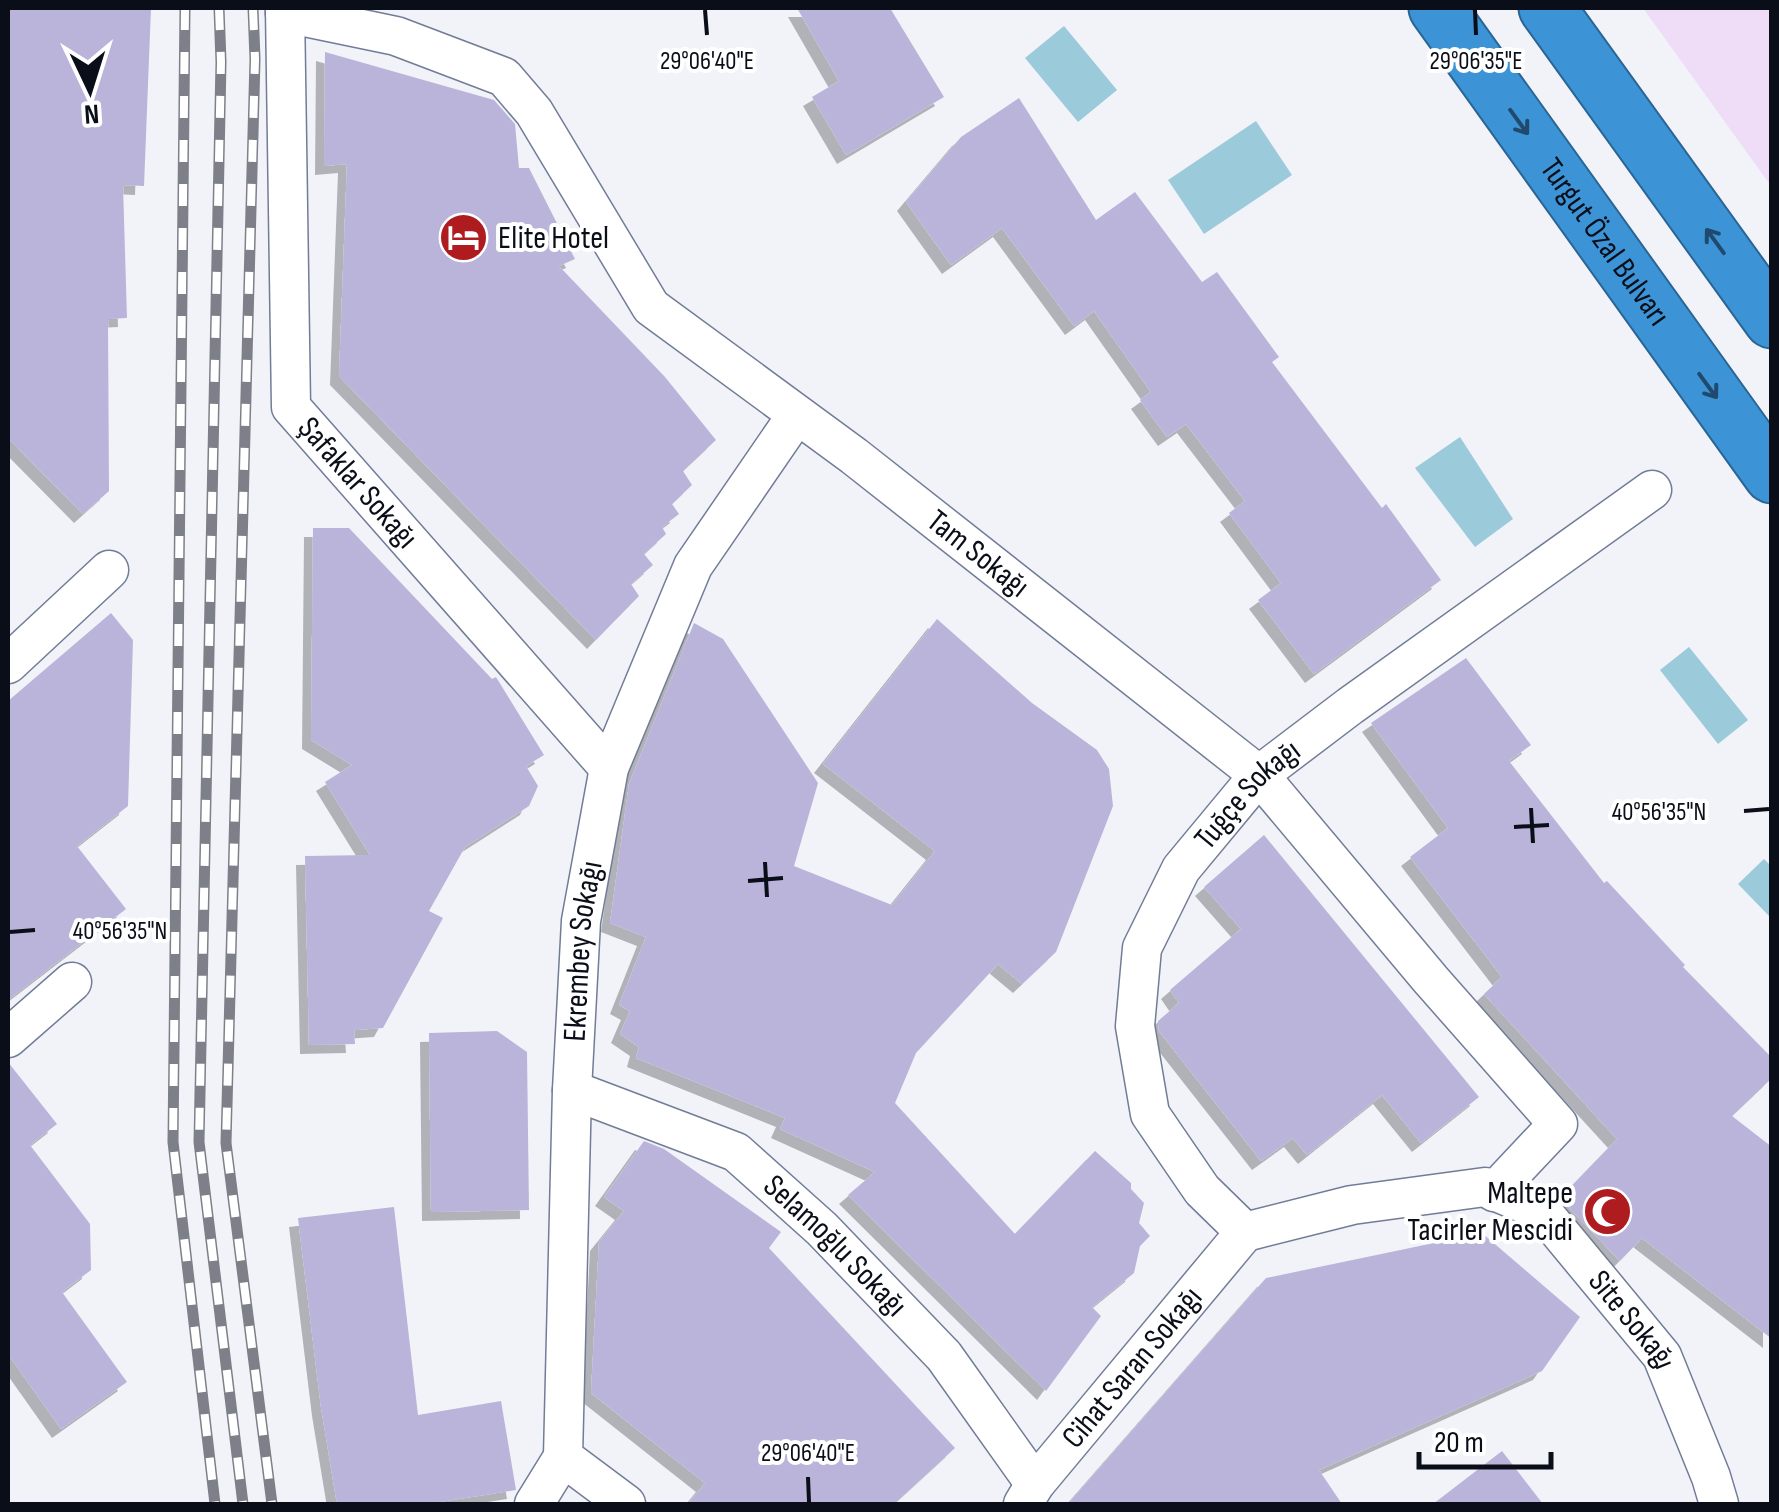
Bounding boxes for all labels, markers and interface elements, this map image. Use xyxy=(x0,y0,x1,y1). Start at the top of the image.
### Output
north arrow xyxy=(40,40,140,140)
text: 29°06'40"E xyxy=(660,46,754,77)
text: 29°06'35"E xyxy=(1430,46,1522,77)
text: N xyxy=(83,96,100,130)
one-way arrow xyxy=(1508,108,1529,136)
street label: Turgut Özal Bulvarı xyxy=(1532,151,1678,333)
hotel icon: Elite Hotel xyxy=(437,212,489,264)
place label: Elite Hotel xyxy=(498,219,609,258)
one-way arrow xyxy=(1704,228,1725,255)
one-way arrow xyxy=(1698,372,1719,400)
street label: Şafaklar Sokağı xyxy=(289,409,426,557)
street label: Tam Sokağı xyxy=(919,501,1037,606)
street label: Tuğçe Sokağı xyxy=(1186,731,1308,857)
text: 40°56'35"N xyxy=(1612,797,1706,828)
street label: Ekrembey Sokağı xyxy=(555,858,611,1042)
text: 40°56'35"N xyxy=(73,916,167,947)
street label: Selamoğlu Sokağı xyxy=(755,1167,915,1325)
place label: Maltepe Tacirler Mescidi xyxy=(1407,1174,1573,1250)
mosque icon: Maltepe Tacirler Mescidi xyxy=(1582,1185,1634,1237)
street label: Site Sokağı xyxy=(1580,1262,1685,1375)
street label: Cihat Saran Sokağı xyxy=(1054,1279,1211,1456)
scale bar xyxy=(1419,1407,1552,1469)
text: 20 m xyxy=(1434,1425,1484,1461)
text: 29°06'40"E xyxy=(761,1438,855,1469)

